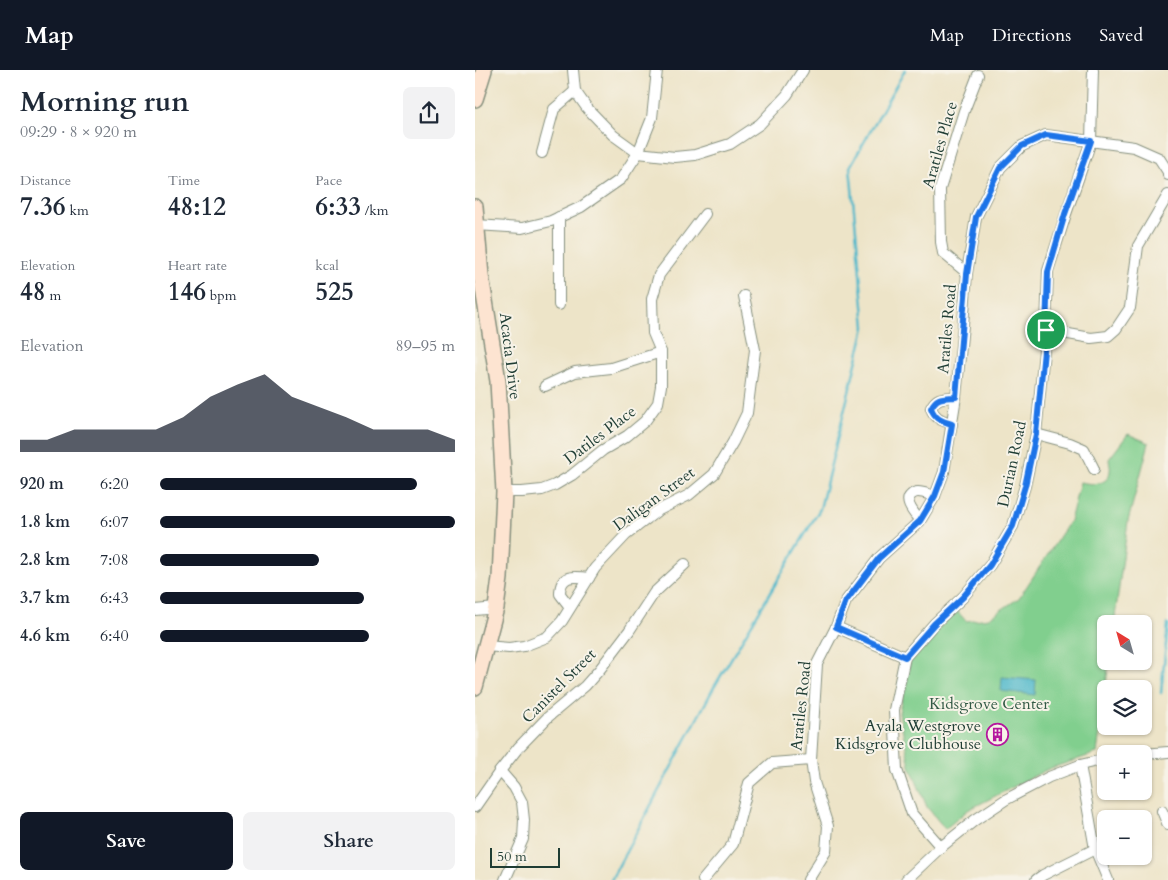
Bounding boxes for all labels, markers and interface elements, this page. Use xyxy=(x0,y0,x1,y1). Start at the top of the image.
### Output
text: Map xyxy=(25,19,74,52)
text: Map xyxy=(930,23,964,48)
text: Directions xyxy=(992,23,1071,48)
text: Saved xyxy=(1099,23,1143,48)
text: Morning run xyxy=(20,83,189,121)
button: share xyxy=(403,87,455,139)
street label: Aratiles Place xyxy=(917,99,963,191)
text: 09:29 · 8 × 920 m xyxy=(20,121,137,143)
text: Distance xyxy=(20,171,71,190)
text: Time xyxy=(168,171,200,190)
text: Pace xyxy=(315,171,342,190)
text: 7.36 xyxy=(20,190,66,224)
text: 48:12 xyxy=(168,190,226,224)
text: 6:33 xyxy=(315,190,361,224)
text: km xyxy=(66,201,89,220)
text: /km xyxy=(361,201,389,220)
text: Elevation xyxy=(20,256,76,275)
text: Heart rate xyxy=(168,256,227,275)
text: kcal xyxy=(315,256,339,275)
text: 48 xyxy=(20,275,46,309)
text: 146 xyxy=(168,275,206,309)
text: 525 xyxy=(315,275,354,309)
street label: Aratiles Road xyxy=(932,283,962,375)
text: m xyxy=(46,286,61,305)
text: bpm xyxy=(206,286,237,305)
pin xyxy=(1025,309,1067,351)
street label: Acacia Drive xyxy=(494,311,526,401)
icon: arrive xyxy=(1032,316,1060,344)
text: Elevation xyxy=(20,335,84,357)
text: 89–95 m xyxy=(396,335,455,357)
street label: Datiles Place xyxy=(559,400,641,470)
street label: Durian Road xyxy=(992,418,1032,509)
street label: Daligan Street xyxy=(609,462,699,536)
text: 920 m xyxy=(20,473,64,495)
text: 6:20 xyxy=(100,473,129,495)
text: 1.8 km xyxy=(20,511,70,533)
text: 6:07 xyxy=(100,511,129,533)
text: 2.8 km xyxy=(20,549,70,571)
text: 7:08 xyxy=(100,549,129,571)
text: 3.7 km xyxy=(20,587,70,609)
text: 6:43 xyxy=(100,587,129,609)
north arrow xyxy=(1097,615,1153,670)
map controls xyxy=(1097,615,1152,865)
text: 4.6 km xyxy=(20,625,70,647)
text: 6:40 xyxy=(100,625,129,647)
street label: Canistel Street xyxy=(517,644,601,728)
street label: Aratiles Road xyxy=(785,660,817,752)
button: layers xyxy=(1097,680,1152,735)
park label: Kidsgrove Center xyxy=(929,693,1049,715)
place label: Ayala Westgrove Kidsgrove Clubhouse xyxy=(835,715,981,755)
building icon: Ayala Westgrove Kidsgrove Clubhouse xyxy=(985,723,1009,747)
button: + xyxy=(1097,745,1152,800)
button: − xyxy=(1097,810,1152,865)
button: Save xyxy=(20,812,233,870)
button: Share xyxy=(243,812,455,870)
scale bar xyxy=(490,845,560,868)
text: 50 m xyxy=(497,847,527,866)

